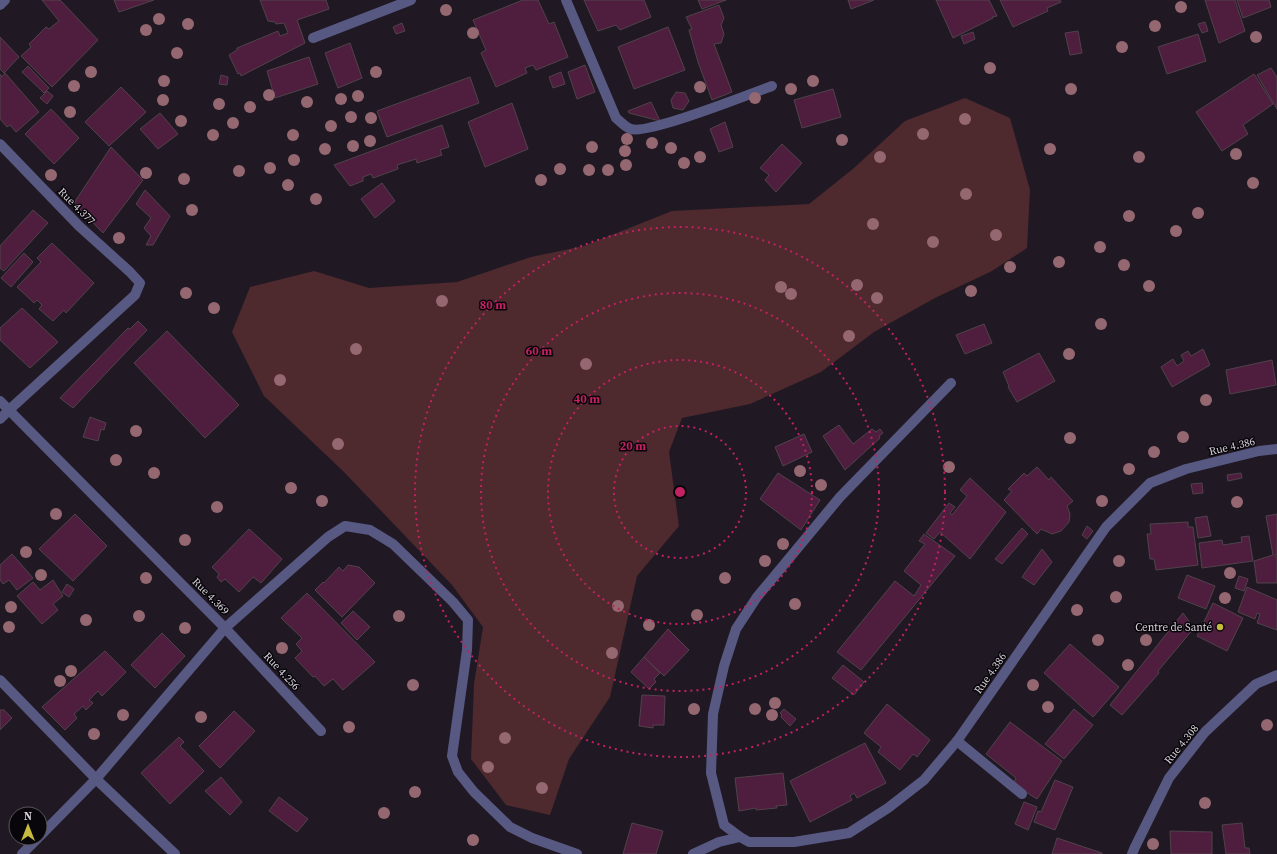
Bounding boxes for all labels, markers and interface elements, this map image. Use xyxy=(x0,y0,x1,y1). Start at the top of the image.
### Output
street label: Rue 4.377 xyxy=(55,184,99,229)
text: 80 m xyxy=(480,297,506,313)
text: 60 m xyxy=(526,343,552,359)
text: 40 m xyxy=(574,391,600,407)
street label: Rue 4.386 xyxy=(1208,434,1257,459)
text: 20 m xyxy=(620,438,646,454)
centre of rings xyxy=(673,485,687,499)
street label: Rue 4.369 xyxy=(189,574,233,618)
place label: Centre de Santé xyxy=(1135,620,1212,635)
marker: Centre de Santé xyxy=(1215,622,1225,632)
street label: Rue 4.256 xyxy=(260,649,303,694)
street label: Rue 4.386 xyxy=(971,649,1010,697)
street label: Rue 4.308 xyxy=(1161,721,1202,767)
north arrow xyxy=(8,806,48,846)
text: N xyxy=(24,809,32,824)

